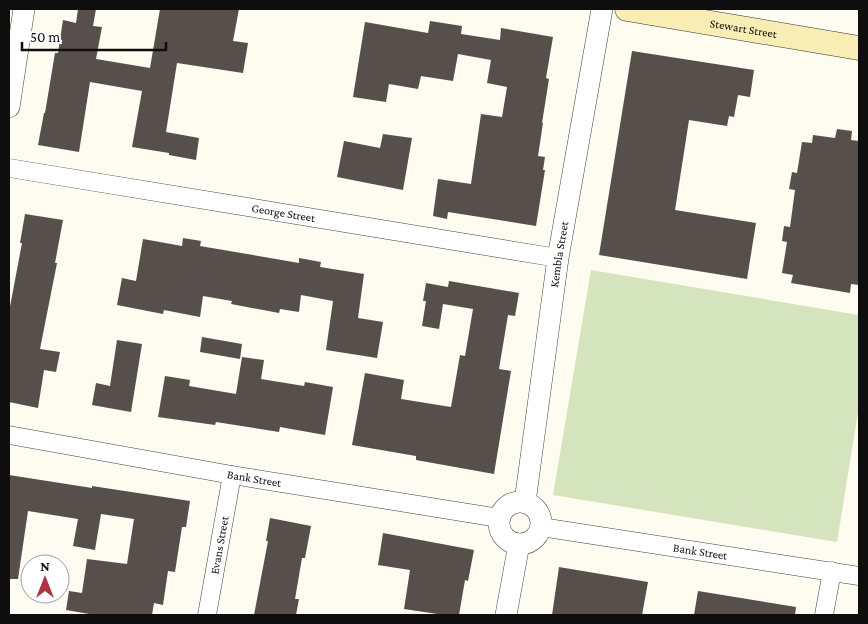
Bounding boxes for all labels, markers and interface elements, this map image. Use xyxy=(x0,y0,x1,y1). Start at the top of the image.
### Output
street label: Stewart Street xyxy=(709,16,779,41)
scale bar xyxy=(22,20,166,52)
text: 50 m xyxy=(30,29,60,45)
street label: George Street xyxy=(250,201,317,225)
street label: Kembla Street xyxy=(547,219,572,288)
street label: Bank Street xyxy=(226,467,283,490)
street label: Evans Street xyxy=(207,514,232,575)
street label: Bank Street xyxy=(672,540,729,563)
north arrow xyxy=(20,554,70,604)
text: N xyxy=(40,558,50,574)

